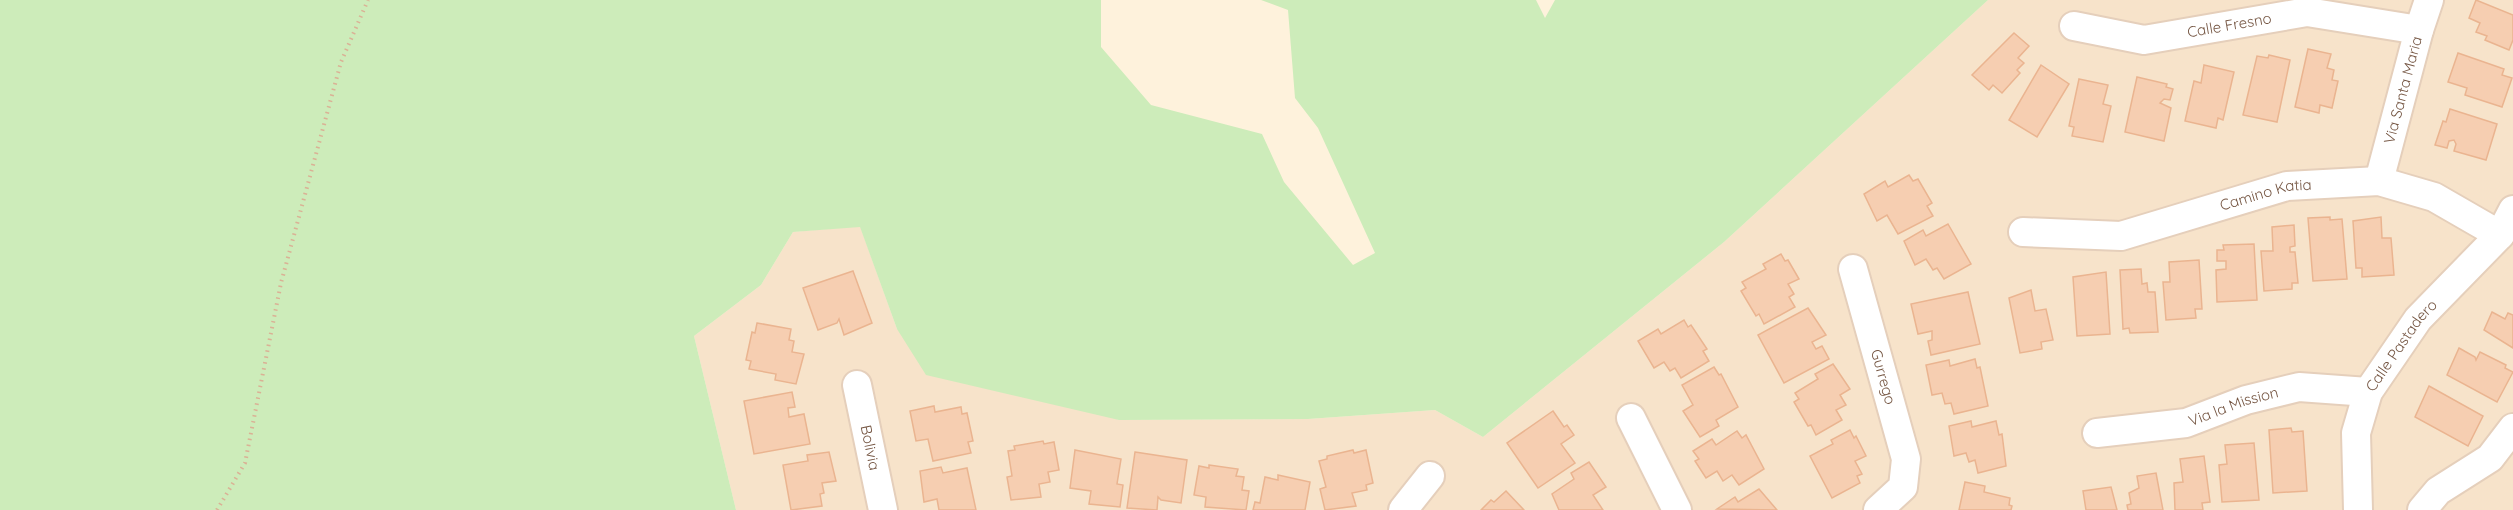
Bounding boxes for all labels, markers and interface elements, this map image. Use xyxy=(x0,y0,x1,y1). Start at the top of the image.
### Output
street label: Calle Fresno xyxy=(2186,8,2273,41)
street label: Via Santa Maria xyxy=(2379,34,2426,146)
street label: Camino Katia xyxy=(2217,175,2312,215)
street label: Calle Pastadero xyxy=(2361,295,2441,395)
street label: Gurrego xyxy=(1867,347,1900,407)
street label: Via la Mission xyxy=(2186,382,2280,430)
street label: Bolivia xyxy=(857,423,884,472)

